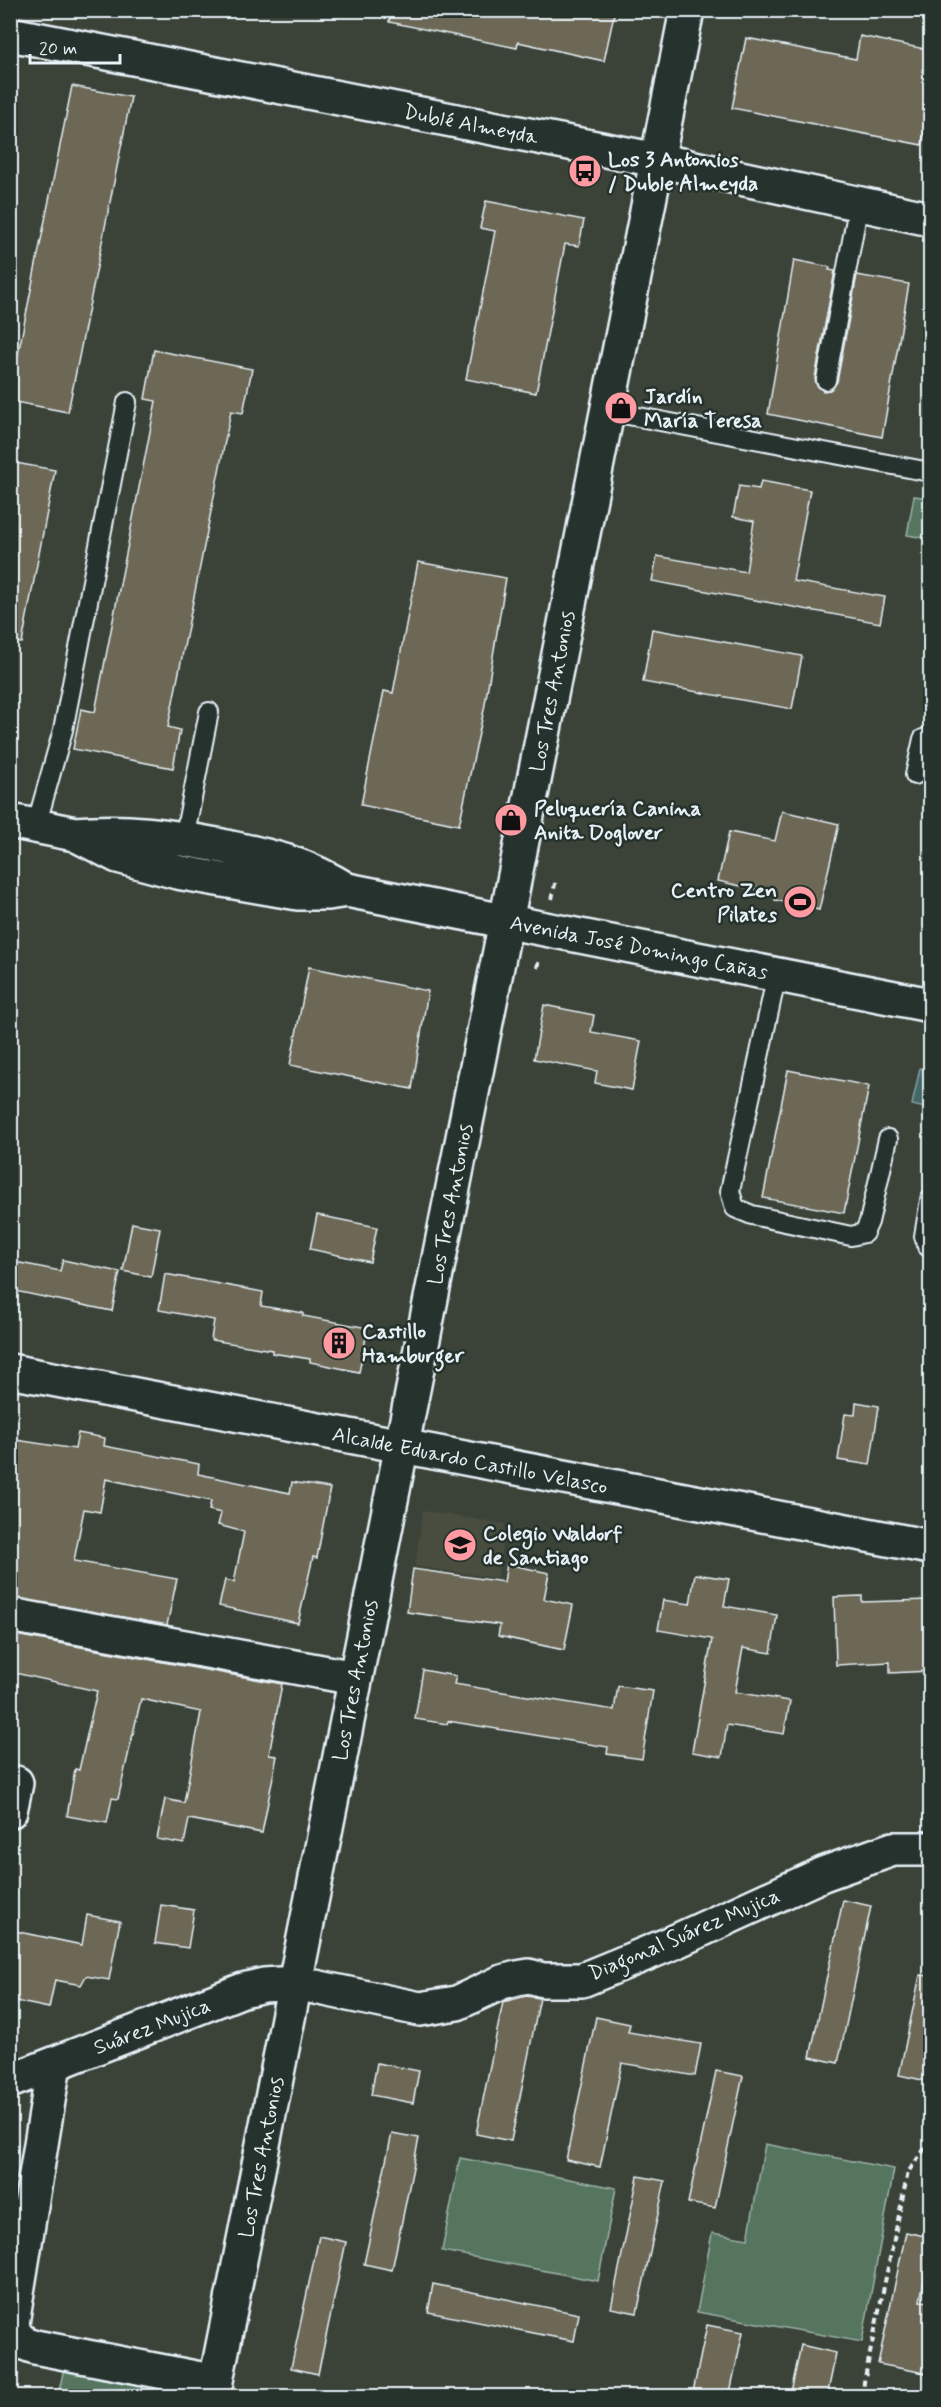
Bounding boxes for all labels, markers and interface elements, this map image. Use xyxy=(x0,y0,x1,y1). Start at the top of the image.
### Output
scale bar xyxy=(30,27,120,65)
text: 20 m xyxy=(39,37,77,61)
street label: Dublé Almeyda xyxy=(401,98,541,152)
place label: Los 3 Antonios / Duble Almeyda xyxy=(608,146,758,198)
bus stop icon: Los 3 Antonios / Duble Almeyda xyxy=(567,153,603,189)
place label: Jardín María Teresa xyxy=(644,383,762,435)
shop icon: Jardín María Teresa xyxy=(603,390,639,426)
street label: Los Tres Antonios xyxy=(524,608,582,774)
place label: Peluquería Canina Anita Doglover xyxy=(534,795,702,847)
shop icon: Peluquería Canina Anita Doglover xyxy=(493,802,529,838)
place label: Centro Zen Pilates xyxy=(671,877,778,929)
sports icon: Centro Zen Pilates xyxy=(782,884,818,920)
street label: Avenida José Domingo Cañas xyxy=(507,909,770,987)
street label: Los Tres Antonios xyxy=(422,1121,480,1287)
place label: Castillo Hamburger xyxy=(362,1318,465,1372)
building icon: Castillo Hamburger xyxy=(321,1325,357,1361)
street label: Alcalde Eduardo Castillo Velasco xyxy=(330,1421,610,1501)
place label: Colegio Waldorf de Santiago xyxy=(483,1520,623,1572)
school or university icon: Colegio Waldorf de Santiago xyxy=(442,1527,478,1563)
street label: Los Tres Antonios xyxy=(327,1597,385,1763)
street label: Diagonal Suárez Mujica xyxy=(584,1882,785,1990)
street label: Suárez Mujica xyxy=(90,1992,215,2062)
street label: Los Tres Antonios xyxy=(233,2074,291,2240)

